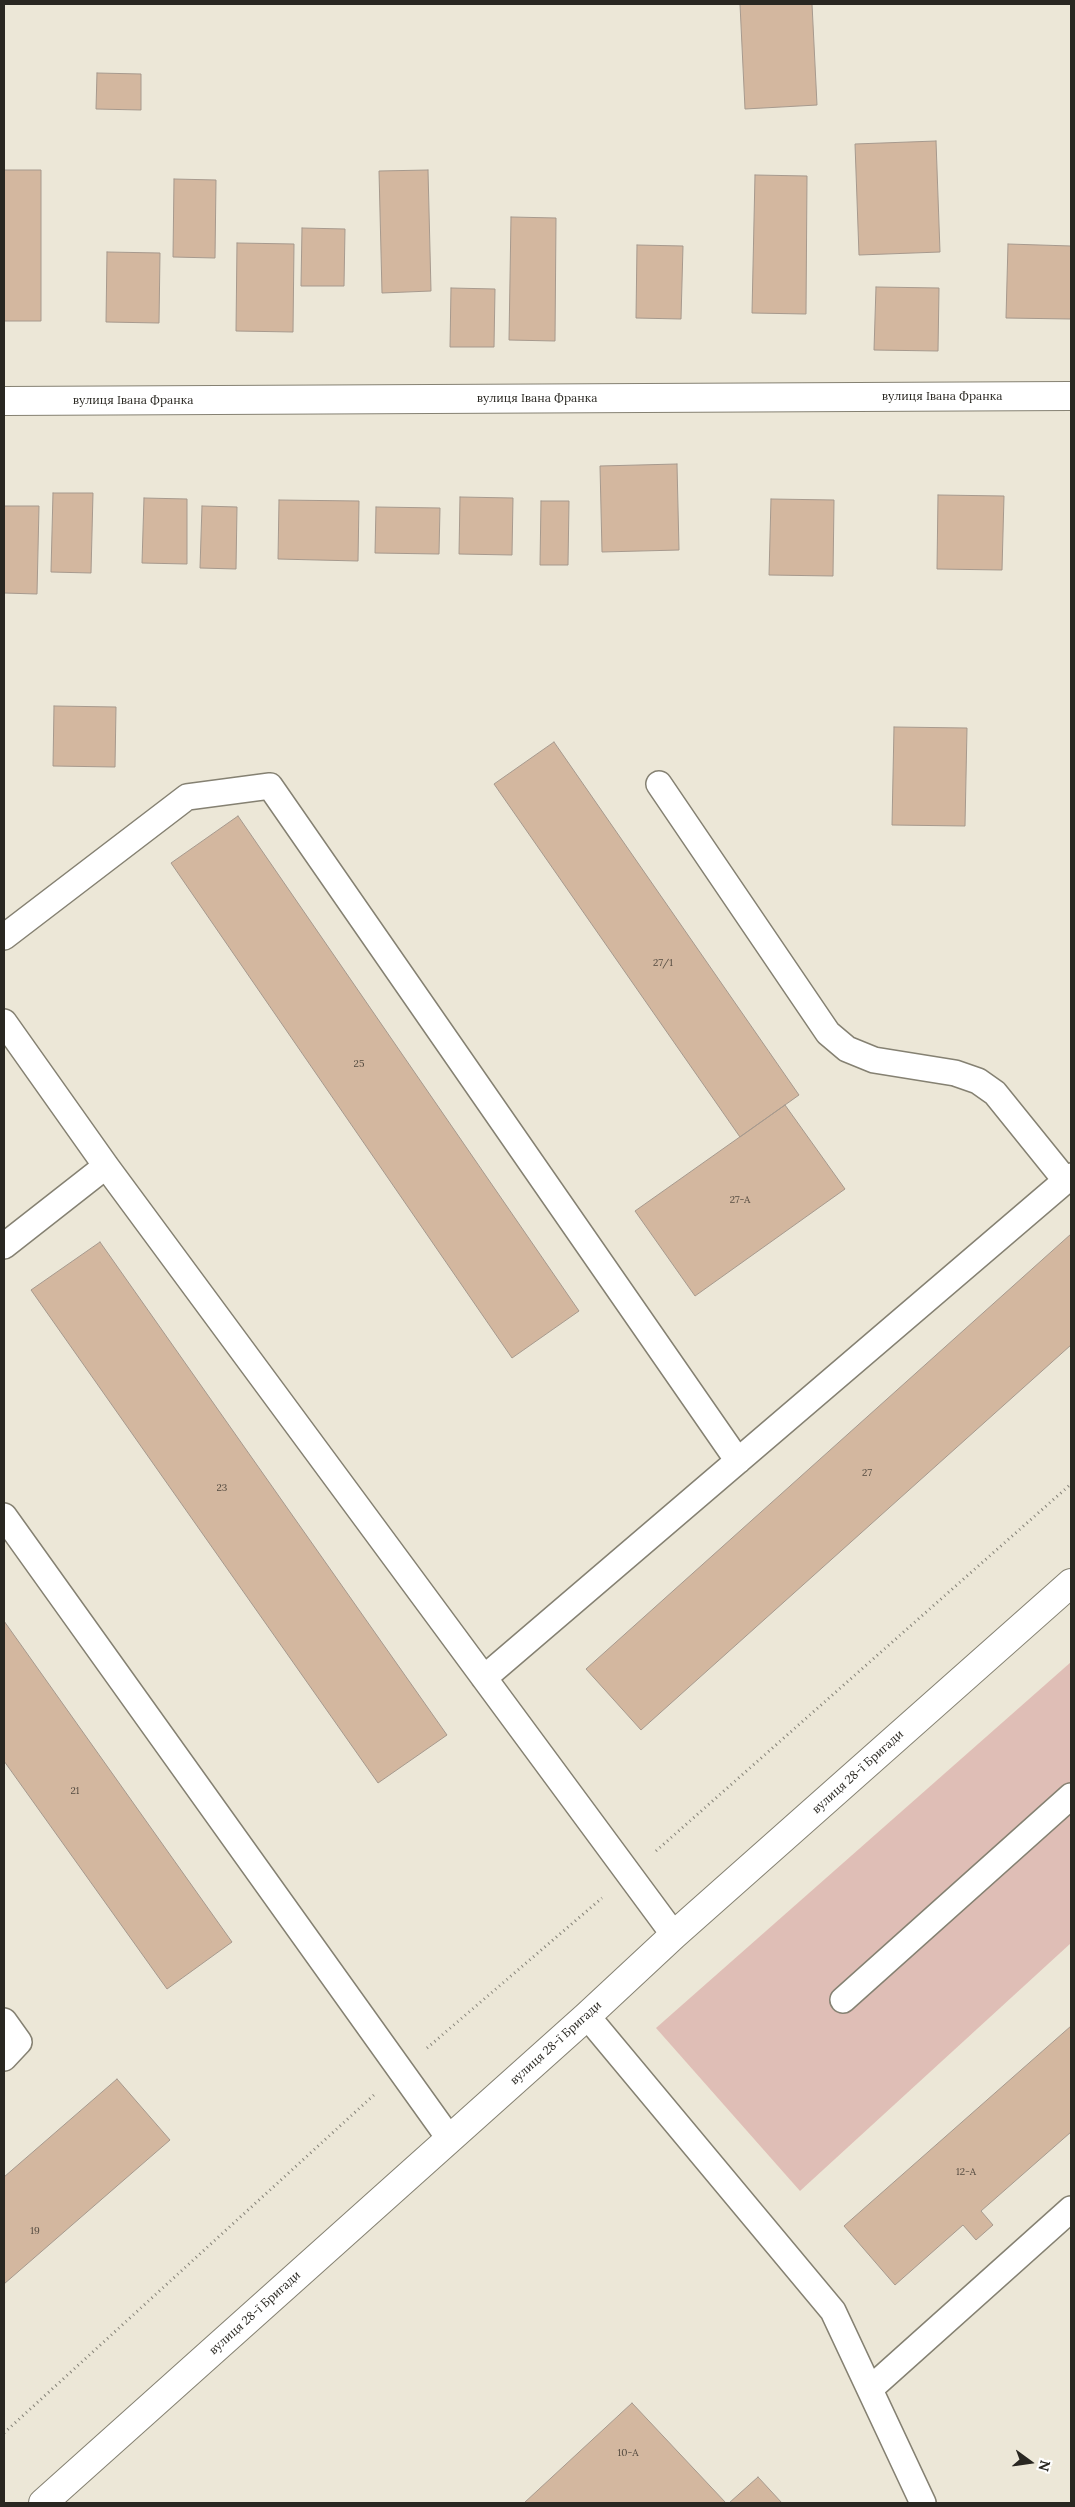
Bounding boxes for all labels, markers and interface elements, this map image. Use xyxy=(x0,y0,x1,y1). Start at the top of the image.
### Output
street label: вулиця Івана Франка xyxy=(882,390,1002,404)
street label: вулиця Івана Франка xyxy=(477,392,597,406)
street label: вулиця Івана Франка xyxy=(73,394,193,408)
house number: 27/1 xyxy=(653,957,673,969)
house number: 25 xyxy=(354,1058,364,1070)
house number: 27-А xyxy=(730,1194,750,1206)
house number: 27 xyxy=(862,1467,872,1479)
house number: 23 xyxy=(217,1482,227,1494)
street label: вулиця 28-ї Бригади xyxy=(809,1727,907,1817)
house number: 21 xyxy=(70,1785,80,1797)
street label: вулиця 28-ї Бригади xyxy=(507,1998,605,2088)
house number: 12-А xyxy=(956,2166,976,2178)
house number: 19 xyxy=(30,2225,40,2237)
street label: вулиця 28-ї Бригади xyxy=(206,2268,304,2358)
north arrow xyxy=(1005,2437,1055,2487)
house number: 10-А xyxy=(618,2447,638,2459)
text: N xyxy=(1035,2458,1055,2473)

